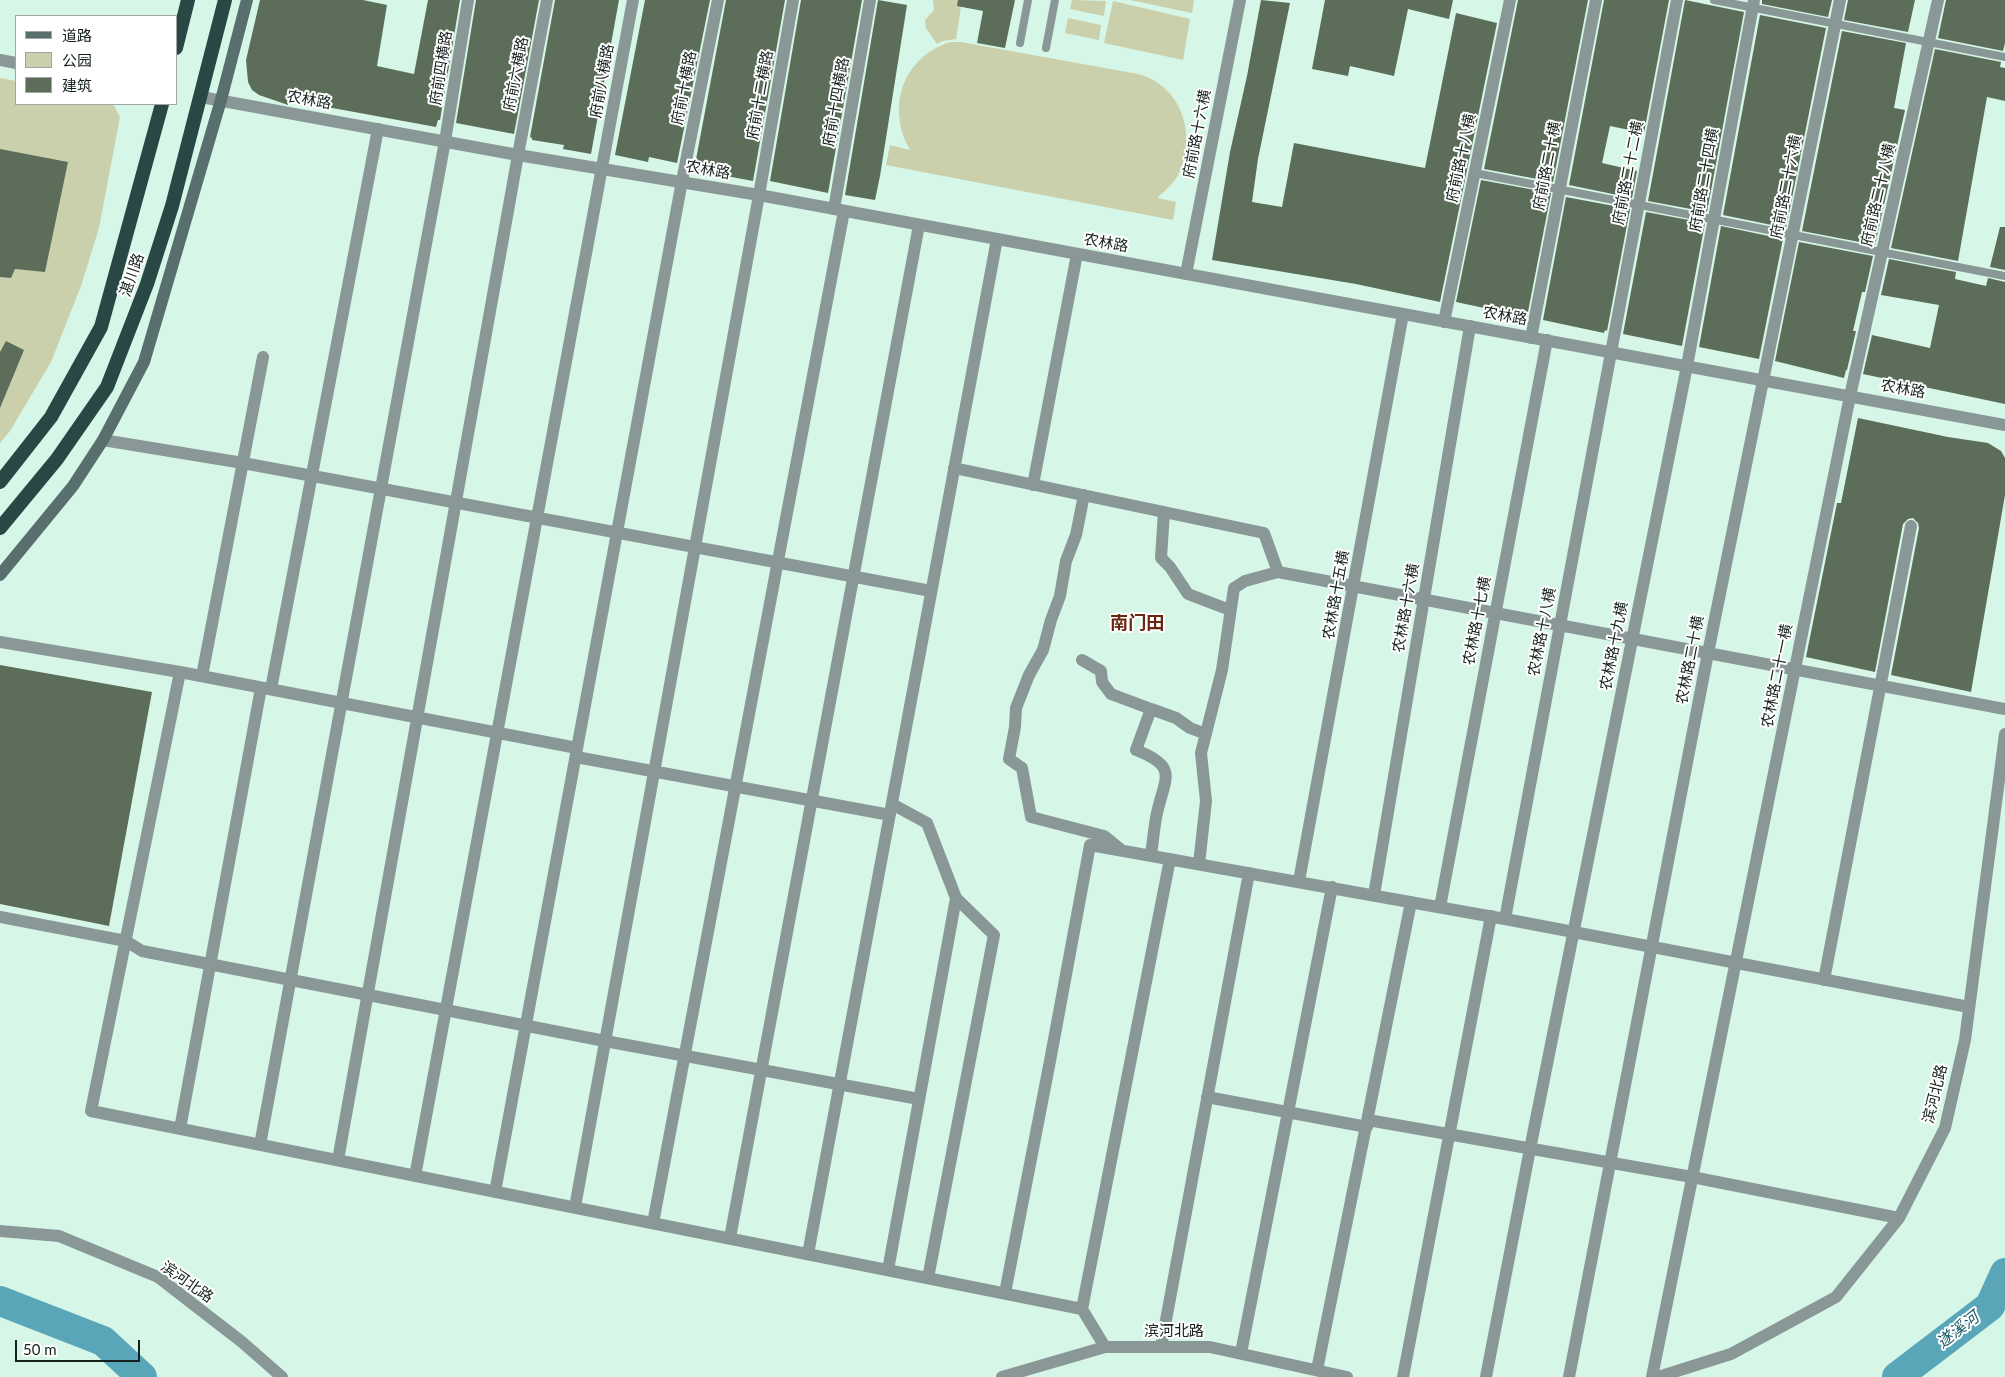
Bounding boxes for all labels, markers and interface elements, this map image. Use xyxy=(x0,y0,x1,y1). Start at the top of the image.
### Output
legend xyxy=(15,15,178,105)
text: 道路 xyxy=(62,26,92,44)
street label: 府前四横路 xyxy=(426,30,456,106)
street label: 府前六横路 xyxy=(500,35,532,113)
street label: 府前八横路 xyxy=(587,43,617,119)
street label: 府前十横路 xyxy=(668,49,700,127)
street label: 府前十二横路 xyxy=(743,49,777,141)
text: 公园 xyxy=(62,51,92,69)
street label: 府前十四横路 xyxy=(819,56,853,148)
text: 建筑 xyxy=(62,76,92,94)
street label: 农林路 xyxy=(285,87,333,113)
street label: 府前路十六横 xyxy=(1180,88,1214,180)
street label: 府前路十八横 xyxy=(1443,112,1479,204)
street label: 府前路二十横 xyxy=(1530,120,1564,212)
street label: 府前路二十二横 xyxy=(1609,120,1647,226)
street label: 府前路二十四横 xyxy=(1686,127,1722,233)
street label: 府前路二十六横 xyxy=(1767,134,1805,240)
street label: 府前路二十八横 xyxy=(1857,142,1899,248)
street label: 农林路 xyxy=(684,157,732,183)
street label: 农林路 xyxy=(1082,230,1130,256)
street label: 湛川路 xyxy=(116,251,148,299)
street label: 农林路 xyxy=(1481,303,1529,329)
street label: 农林路 xyxy=(1879,376,1927,402)
street label: 农林路十五横 xyxy=(1319,549,1353,641)
street label: 农林路十六横 xyxy=(1389,562,1423,654)
street label: 农林路十七横 xyxy=(1460,575,1494,667)
street label: 农林路十八横 xyxy=(1525,586,1559,678)
street label: 农林路十九横 xyxy=(1597,600,1631,692)
district label: 南门田 xyxy=(1110,612,1164,634)
street label: 农林路二十横 xyxy=(1673,614,1707,706)
street label: 农林路二十一横 xyxy=(1758,623,1796,729)
street label: 滨河北路 xyxy=(1919,1063,1951,1125)
street label: 滨河北路 xyxy=(157,1257,217,1307)
water label: 遂溪河 xyxy=(1933,1308,1983,1352)
street label: 滨河北路 xyxy=(1144,1322,1204,1340)
scale bar xyxy=(18,1330,142,1362)
text: 50 m xyxy=(23,1340,57,1358)

